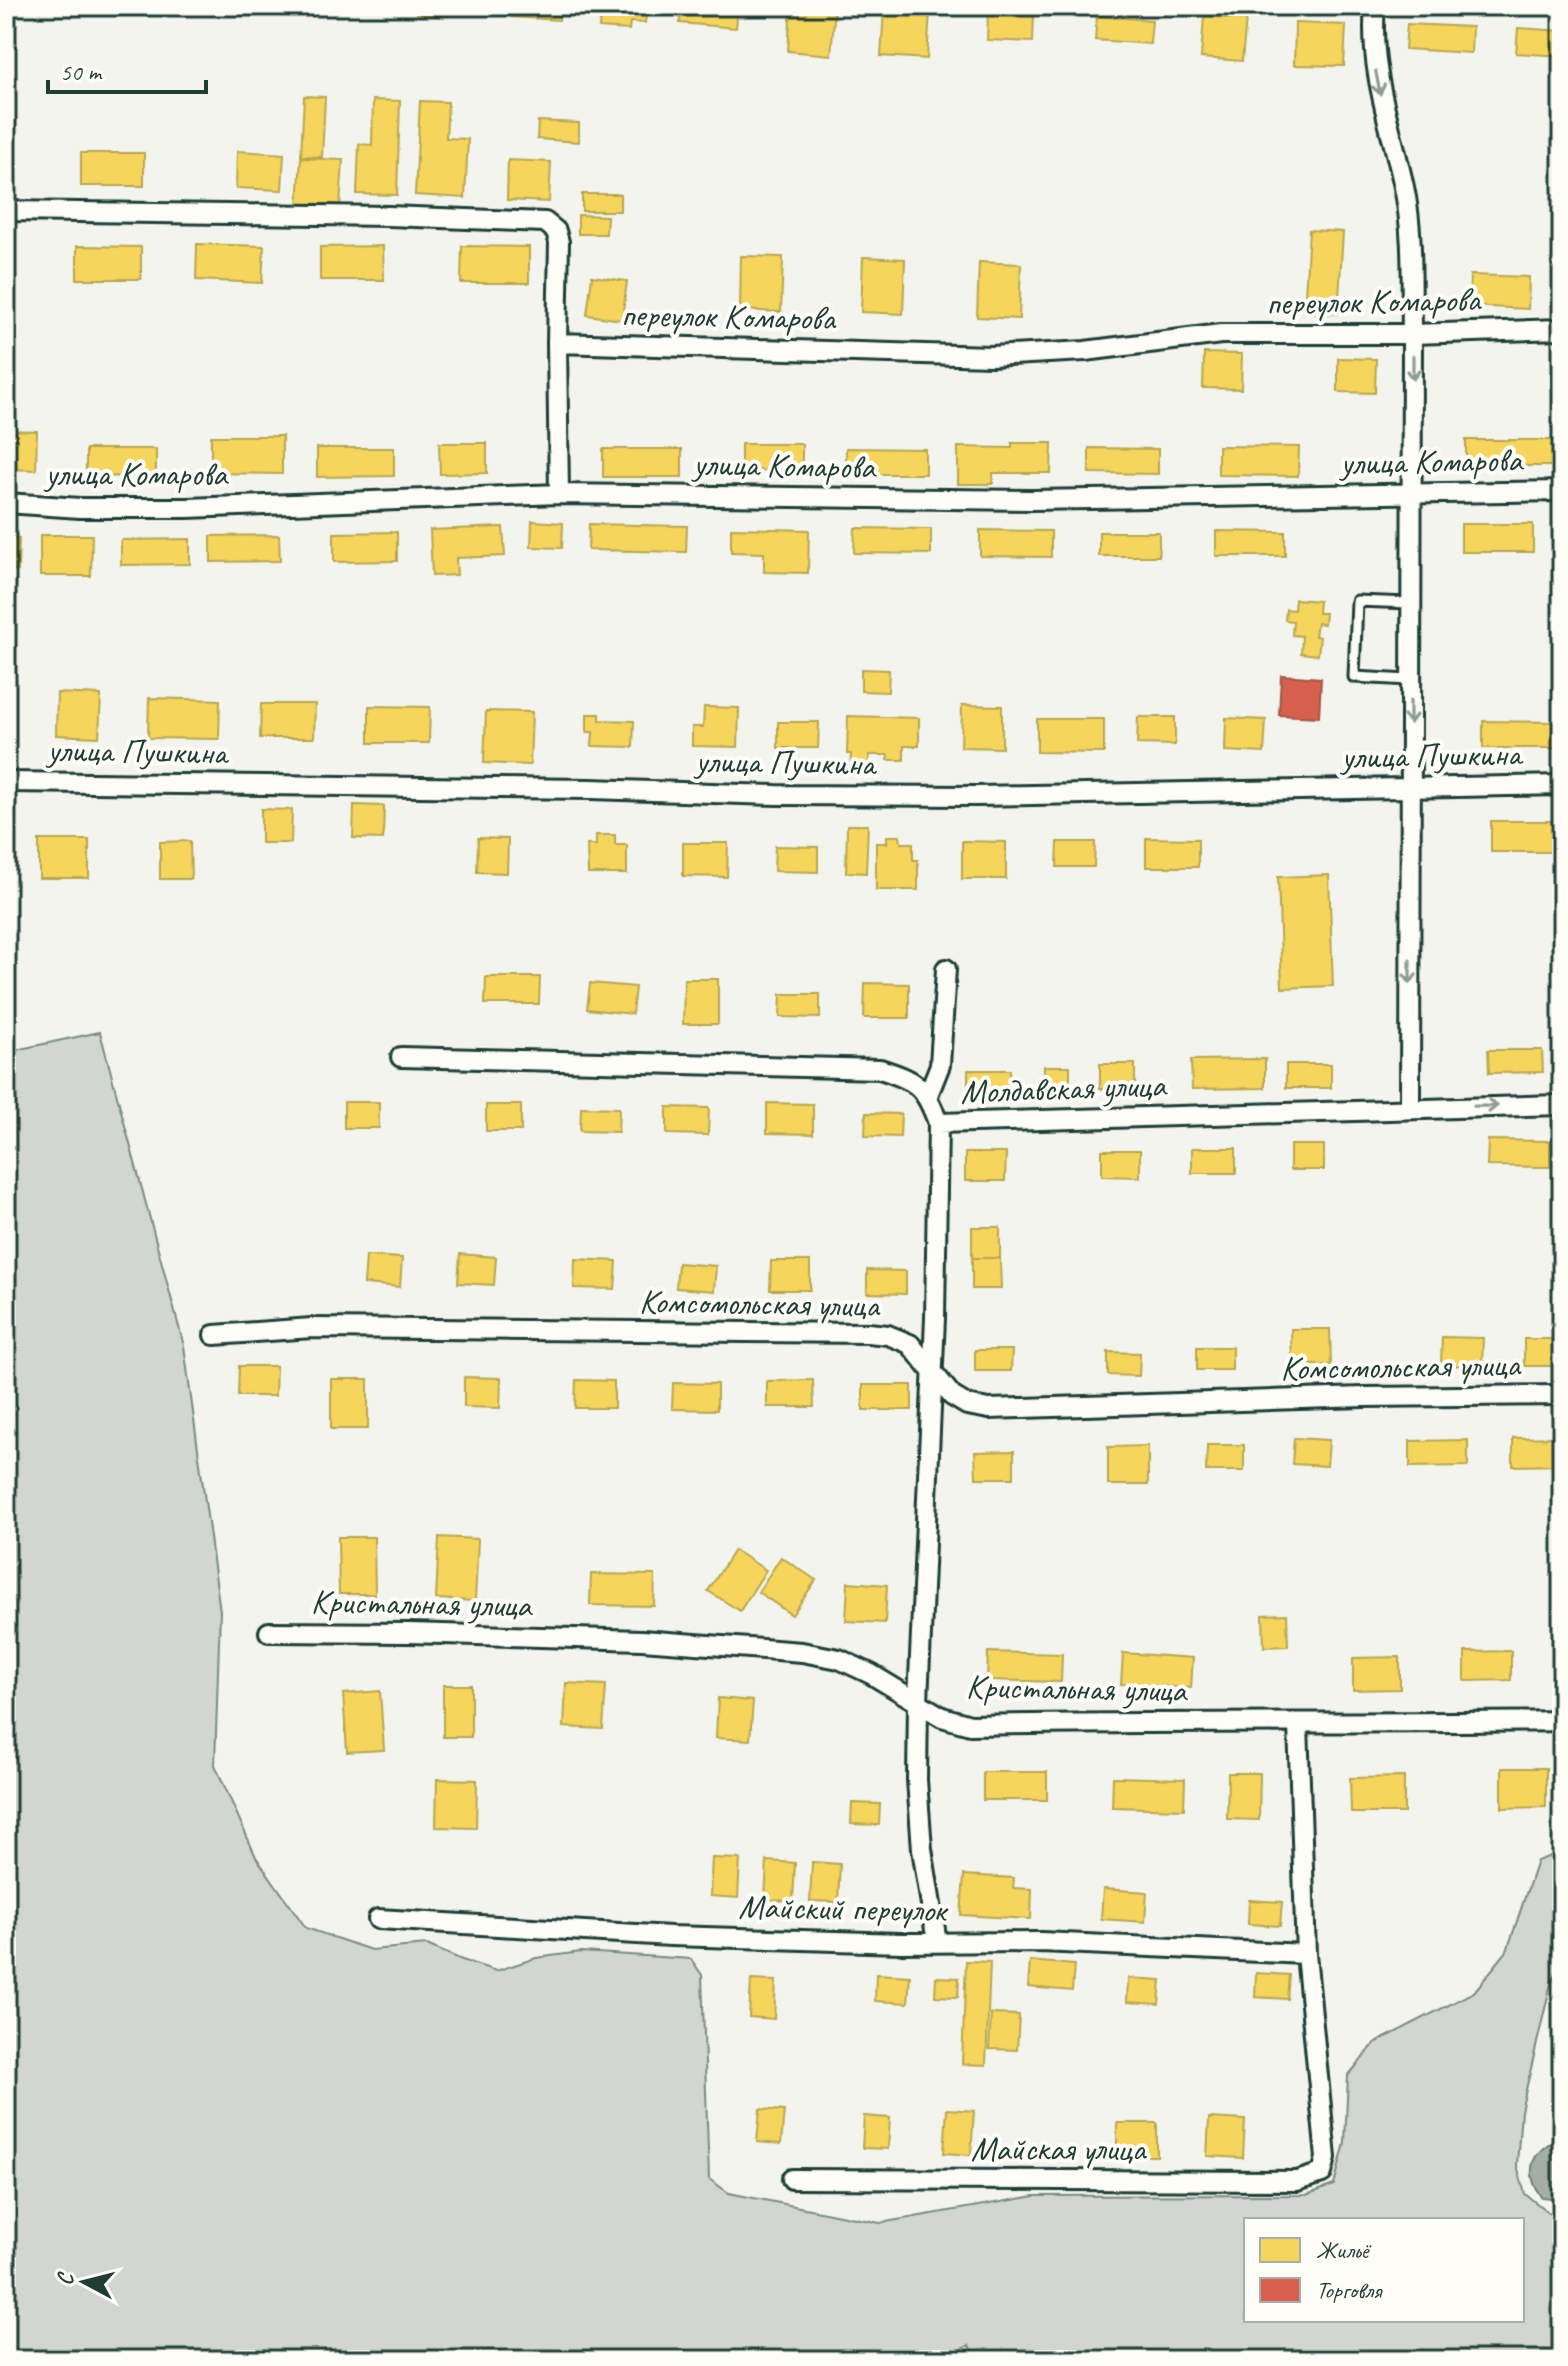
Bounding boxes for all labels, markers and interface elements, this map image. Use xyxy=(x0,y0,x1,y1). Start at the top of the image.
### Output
scale bar xyxy=(48,44,206,94)
text: 50 m xyxy=(60,57,103,87)
one-way arrow xyxy=(1372,70,1387,96)
street label: переулок Комарова xyxy=(1266,278,1483,324)
street label: переулок Комарова xyxy=(621,293,838,339)
one-way arrow xyxy=(1405,354,1420,381)
street label: улица Комарова xyxy=(1338,438,1524,484)
street label: улица Комарова xyxy=(691,442,877,488)
street label: улица Комарова xyxy=(43,452,229,495)
one-way arrow xyxy=(1402,698,1418,725)
street label: улица Пушкина xyxy=(45,728,230,774)
street label: улица Пушкина xyxy=(1339,732,1524,778)
street label: улица Пушкина xyxy=(693,739,878,785)
one-way arrow xyxy=(1402,958,1418,985)
street label: Молдавская улица xyxy=(960,1063,1168,1113)
one-way arrow xyxy=(1472,1099,1499,1114)
street label: Комсомольская улица xyxy=(639,1279,881,1327)
street label: Комсомольская улица xyxy=(1280,1342,1522,1390)
street label: Кристальная улица xyxy=(310,1580,534,1626)
street label: Кристальная улица xyxy=(965,1665,1189,1711)
street label: Майский переулок xyxy=(738,1885,949,1931)
street label: Майская улица xyxy=(971,2127,1148,2170)
legend xyxy=(1244,2218,1524,2322)
text: Жильё xyxy=(1316,2235,1371,2265)
north arrow xyxy=(44,2242,124,2322)
text: С xyxy=(51,2269,80,2287)
text: Торговля xyxy=(1316,2275,1383,2305)

